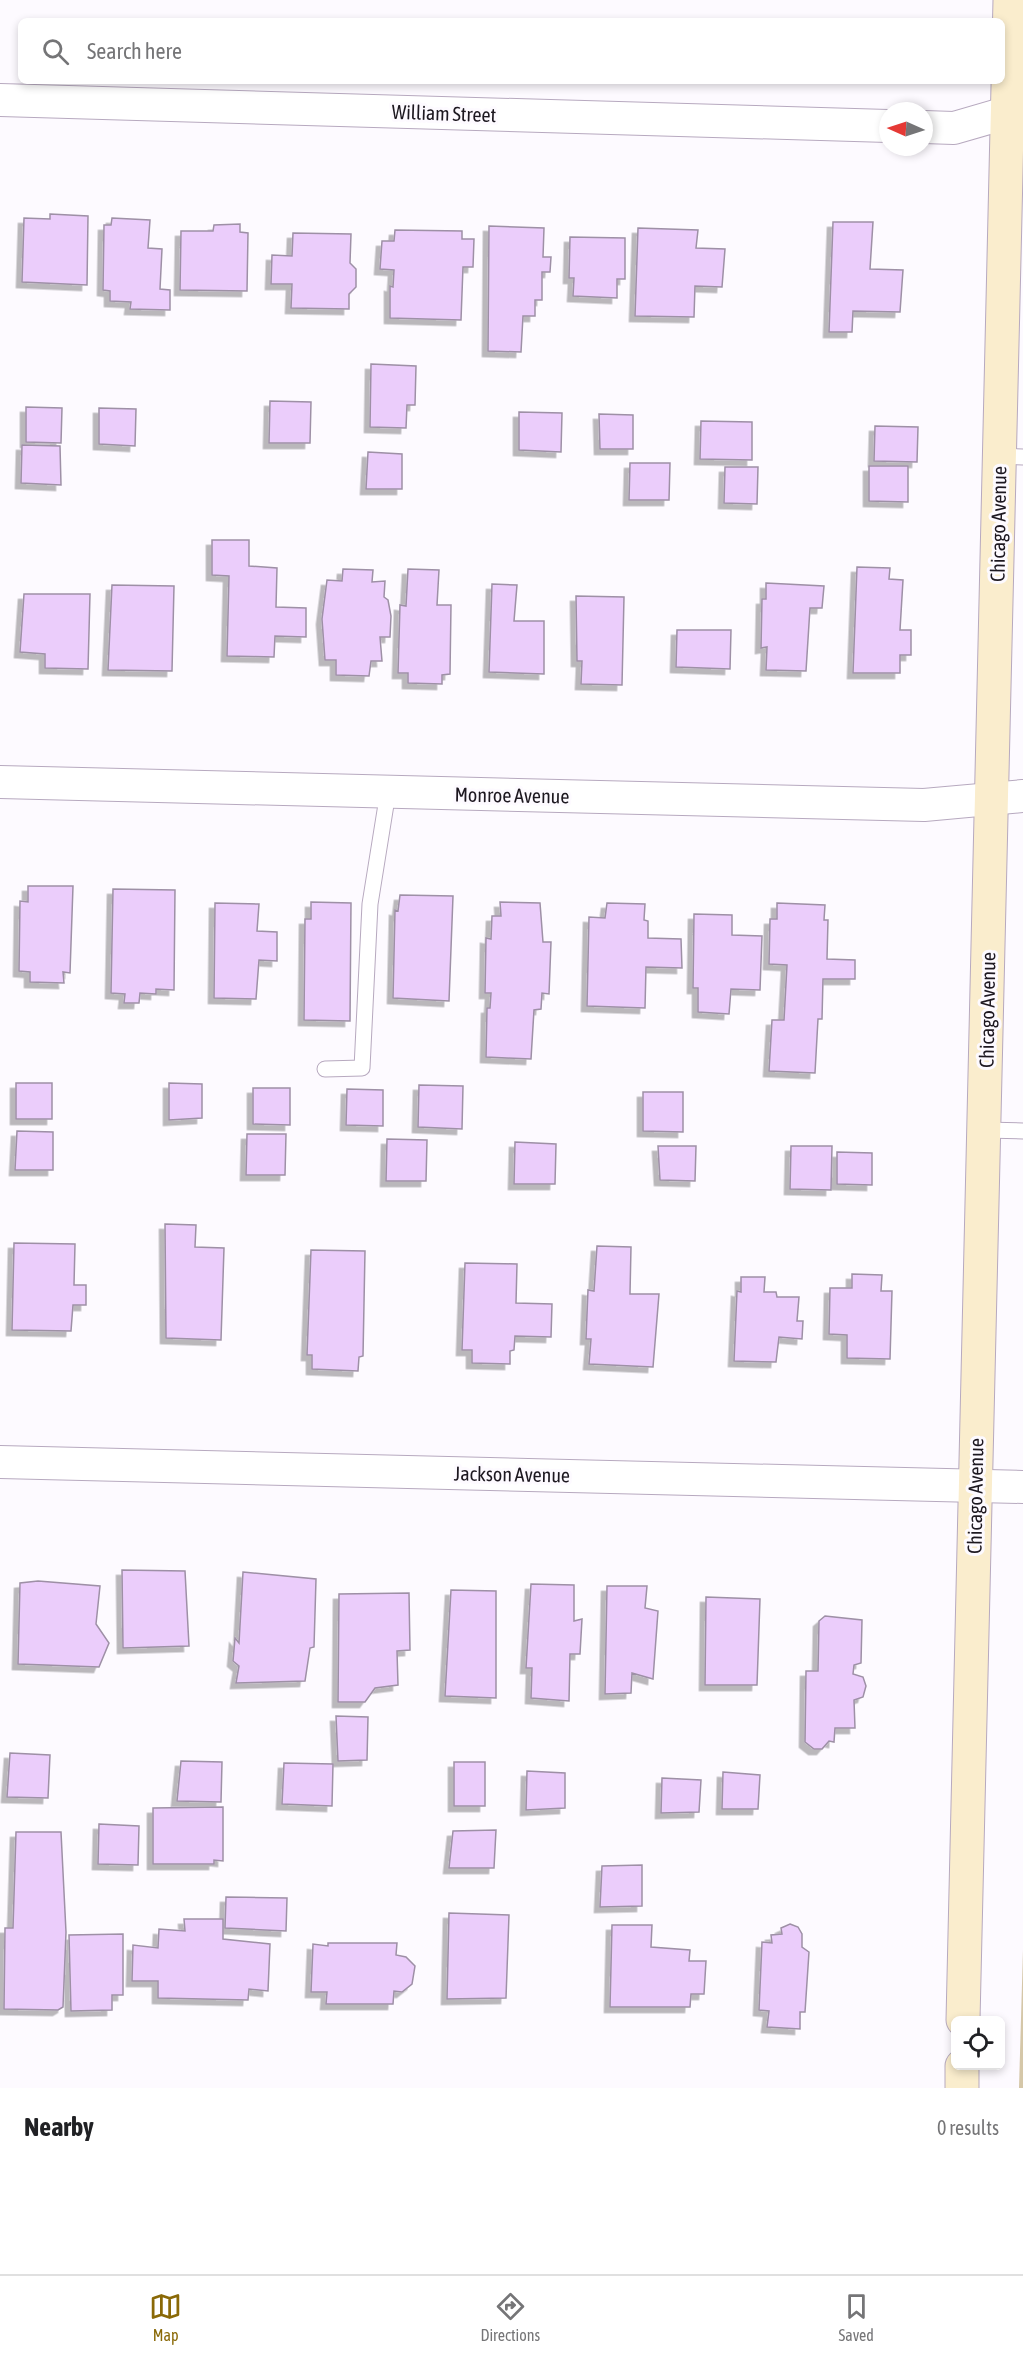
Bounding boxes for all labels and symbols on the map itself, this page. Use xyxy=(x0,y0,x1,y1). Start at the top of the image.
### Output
street label: William Street xyxy=(391,100,497,126)
north arrow xyxy=(879,102,933,156)
street label: Chicago Avenue xyxy=(985,466,1011,582)
street label: Monroe Avenue xyxy=(454,782,570,808)
street label: Chicago Avenue xyxy=(974,952,1000,1068)
street label: Chicago Avenue xyxy=(962,1438,988,1554)
street label: Jackson Avenue xyxy=(454,1461,570,1487)

